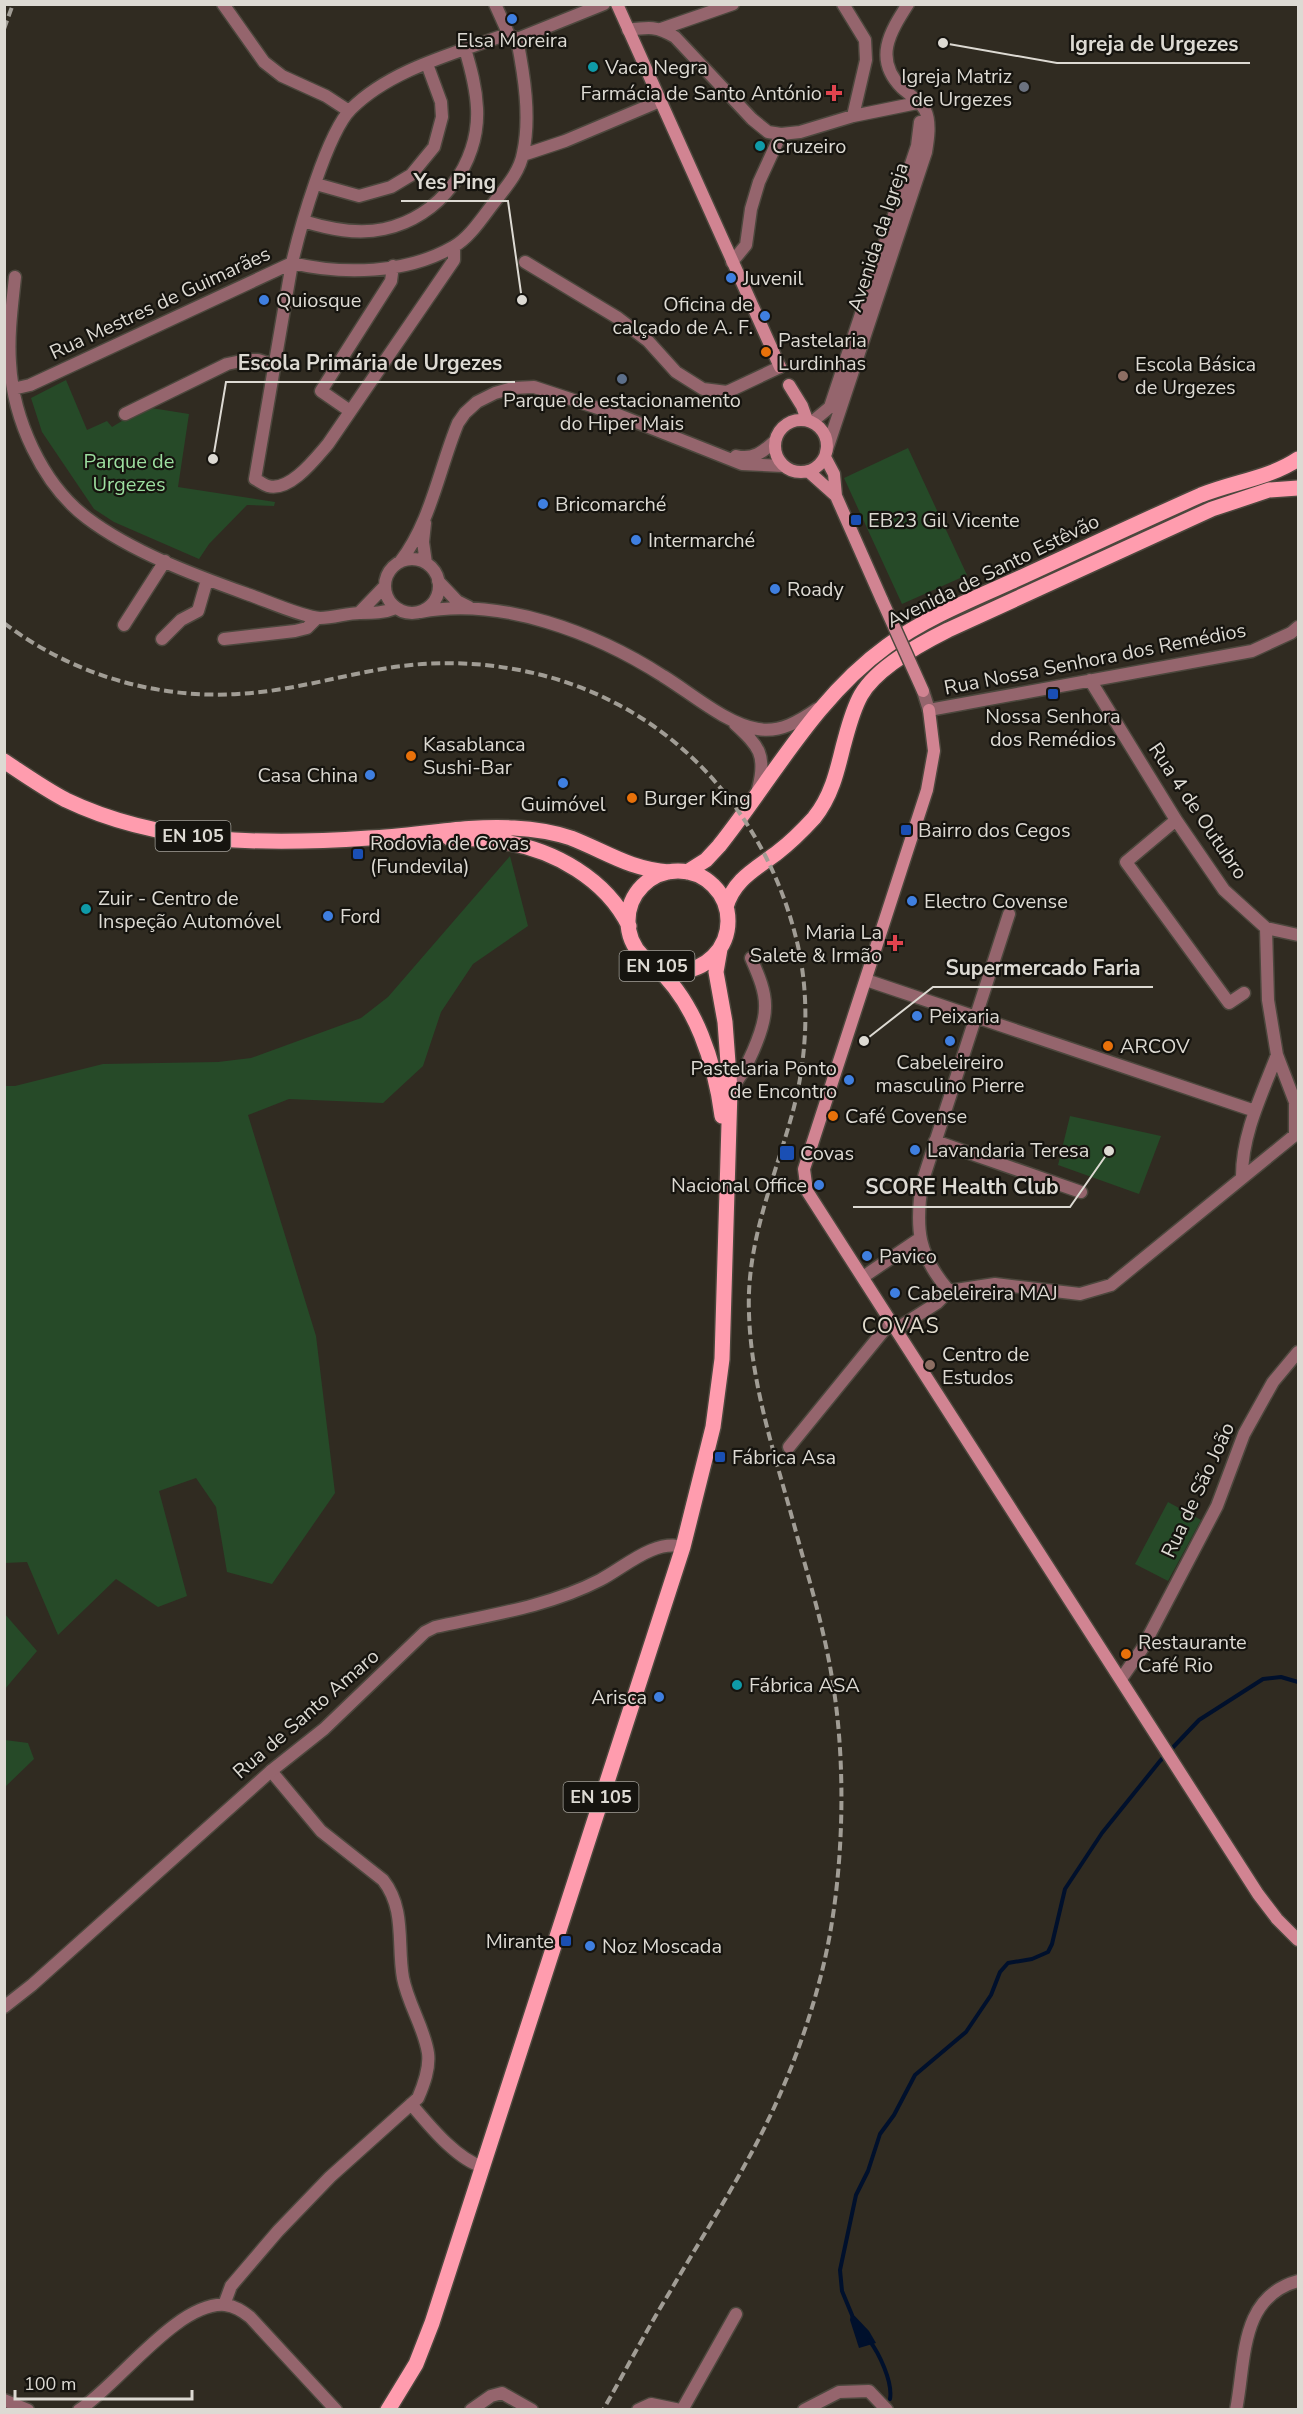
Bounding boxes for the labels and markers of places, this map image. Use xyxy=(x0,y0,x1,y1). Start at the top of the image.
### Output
marker: Elsa Moreira xyxy=(505,12,519,26)
callout: Igreja de Urgezes xyxy=(1057,24,1250,63)
place label: Elsa Moreira xyxy=(456,27,568,54)
place label: Vaca Negra xyxy=(604,54,708,81)
marker: Vaca Negra xyxy=(586,60,600,74)
place label: Igreja Matriz de Urgezes xyxy=(901,63,1012,113)
place label: Farmácia de Santo António xyxy=(580,80,822,107)
marker: Igreja Matriz de Urgezes xyxy=(1017,80,1031,94)
marker: Farmácia de Santo António xyxy=(827,86,841,100)
place label: Cruzeiro xyxy=(772,133,846,160)
marker: Cruzeiro xyxy=(753,139,767,153)
callout: Yes Ping xyxy=(401,162,508,201)
place label: Juvenil xyxy=(742,265,803,292)
marker: Juvenil xyxy=(724,271,738,285)
place label: Quiosque xyxy=(276,287,361,314)
place label: Oficina de calçado de A. F. xyxy=(613,291,753,341)
marker: Quiosque xyxy=(257,293,271,307)
marker: Oficina de calçado de A. F. xyxy=(758,309,772,323)
place label: Pastelaria Lurdinhas xyxy=(778,327,867,377)
callout: Escola Primária de Urgezes xyxy=(226,343,515,382)
marker: Pastelaria Lurdinhas xyxy=(759,345,773,359)
place label: Escola Básica de Urgezes xyxy=(1135,351,1256,401)
marker: Escola Básica de Urgezes xyxy=(1116,369,1130,383)
marker: Parque de estacionamento do Hiper Mais xyxy=(615,372,629,386)
place label: Parque de estacionamento do Hiper Mais xyxy=(503,387,741,437)
place label: Bricomarché xyxy=(555,491,667,518)
marker: Bricomarché xyxy=(536,497,550,511)
place label: EB23 Gil Vicente xyxy=(868,507,1020,534)
marker: EB23 Gil Vicente xyxy=(849,513,863,527)
place label: Intermarché xyxy=(648,527,755,554)
marker: Intermarché xyxy=(629,533,643,547)
place label: Roady xyxy=(787,576,845,603)
marker: Roady xyxy=(768,582,782,596)
marker: Nossa Senhora dos Remédios xyxy=(1046,687,1060,701)
place label: Nossa Senhora dos Remédios xyxy=(985,703,1121,753)
place label: Kasablanca Sushi-Bar xyxy=(423,731,526,781)
marker: Kasablanca Sushi-Bar xyxy=(404,749,418,763)
place label: Casa China xyxy=(257,762,358,789)
marker: Casa China xyxy=(363,768,377,782)
marker: Guimóvel xyxy=(556,776,570,790)
place label: Burger King xyxy=(644,785,751,812)
place label: Guimóvel xyxy=(520,791,606,818)
marker: Burger King xyxy=(625,791,639,805)
place label: Bairro dos Cegos xyxy=(918,817,1071,844)
marker: Bairro dos Cegos xyxy=(899,823,913,837)
place label: Rodovia de Covas (Fundevila) xyxy=(370,830,529,880)
marker: Rodovia de Covas (Fundevila) xyxy=(351,847,365,861)
place label: Zuir - Centro de Inspeção Automóvel xyxy=(98,885,281,935)
place label: Electro Covense xyxy=(924,888,1068,915)
marker: Electro Covense xyxy=(905,894,919,908)
marker: Zuir - Centro de Inspeção Automóvel xyxy=(79,902,93,916)
place label: Ford xyxy=(340,903,380,930)
marker: Ford xyxy=(321,909,335,923)
place label: Maria La Salete & Irmão xyxy=(750,919,882,969)
marker: Maria La Salete & Irmão xyxy=(886,934,904,952)
callout: Supermercado Faria xyxy=(933,948,1153,987)
place label: Peixaria xyxy=(929,1003,1000,1030)
marker: Peixaria xyxy=(910,1009,924,1023)
place label: ARCOV xyxy=(1120,1033,1190,1060)
marker: Cabeleireiro masculino Pierre xyxy=(943,1034,957,1048)
marker: ARCOV xyxy=(1101,1039,1115,1053)
place label: Cabeleireiro masculino Pierre xyxy=(876,1049,1024,1099)
place label: Pastelaria Ponto de Encontro xyxy=(690,1055,837,1105)
marker: Pastelaria Ponto de Encontro xyxy=(842,1073,856,1087)
place label: Café Covense xyxy=(845,1103,967,1130)
marker: Café Covense xyxy=(826,1109,840,1123)
place label: Lavandaria Teresa xyxy=(927,1137,1089,1164)
place label: Covas xyxy=(800,1140,854,1167)
marker: Lavandaria Teresa xyxy=(908,1143,922,1157)
marker: Covas xyxy=(778,1144,796,1162)
callout: SCORE Health Club xyxy=(853,1168,1070,1207)
place label: Nacional Office xyxy=(671,1172,807,1199)
marker: Nacional Office xyxy=(812,1178,826,1192)
place label: Pavico xyxy=(879,1243,937,1270)
marker: Pavico xyxy=(860,1249,874,1263)
place label: Cabeleireira MAJ xyxy=(907,1280,1058,1307)
marker: Cabeleireira MAJ xyxy=(888,1286,902,1300)
place label: Centro de Estudos xyxy=(942,1341,1029,1391)
marker: Centro de Estudos xyxy=(923,1358,937,1372)
place label: Fábrica Asa xyxy=(732,1444,836,1471)
marker: Fábrica Asa xyxy=(713,1450,727,1464)
place label: Restaurante Café Rio xyxy=(1138,1629,1247,1679)
marker: Restaurante Café Rio xyxy=(1119,1647,1133,1661)
place label: Fábrica ASA xyxy=(749,1672,860,1699)
marker: Fábrica ASA xyxy=(730,1678,744,1692)
place label: Arisca xyxy=(591,1684,647,1711)
marker: Arisca xyxy=(652,1690,666,1704)
place label: Mirante xyxy=(486,1928,554,1955)
place label: Noz Moscada xyxy=(602,1933,722,1960)
marker: Mirante xyxy=(559,1934,573,1948)
marker: Noz Moscada xyxy=(583,1939,597,1953)

